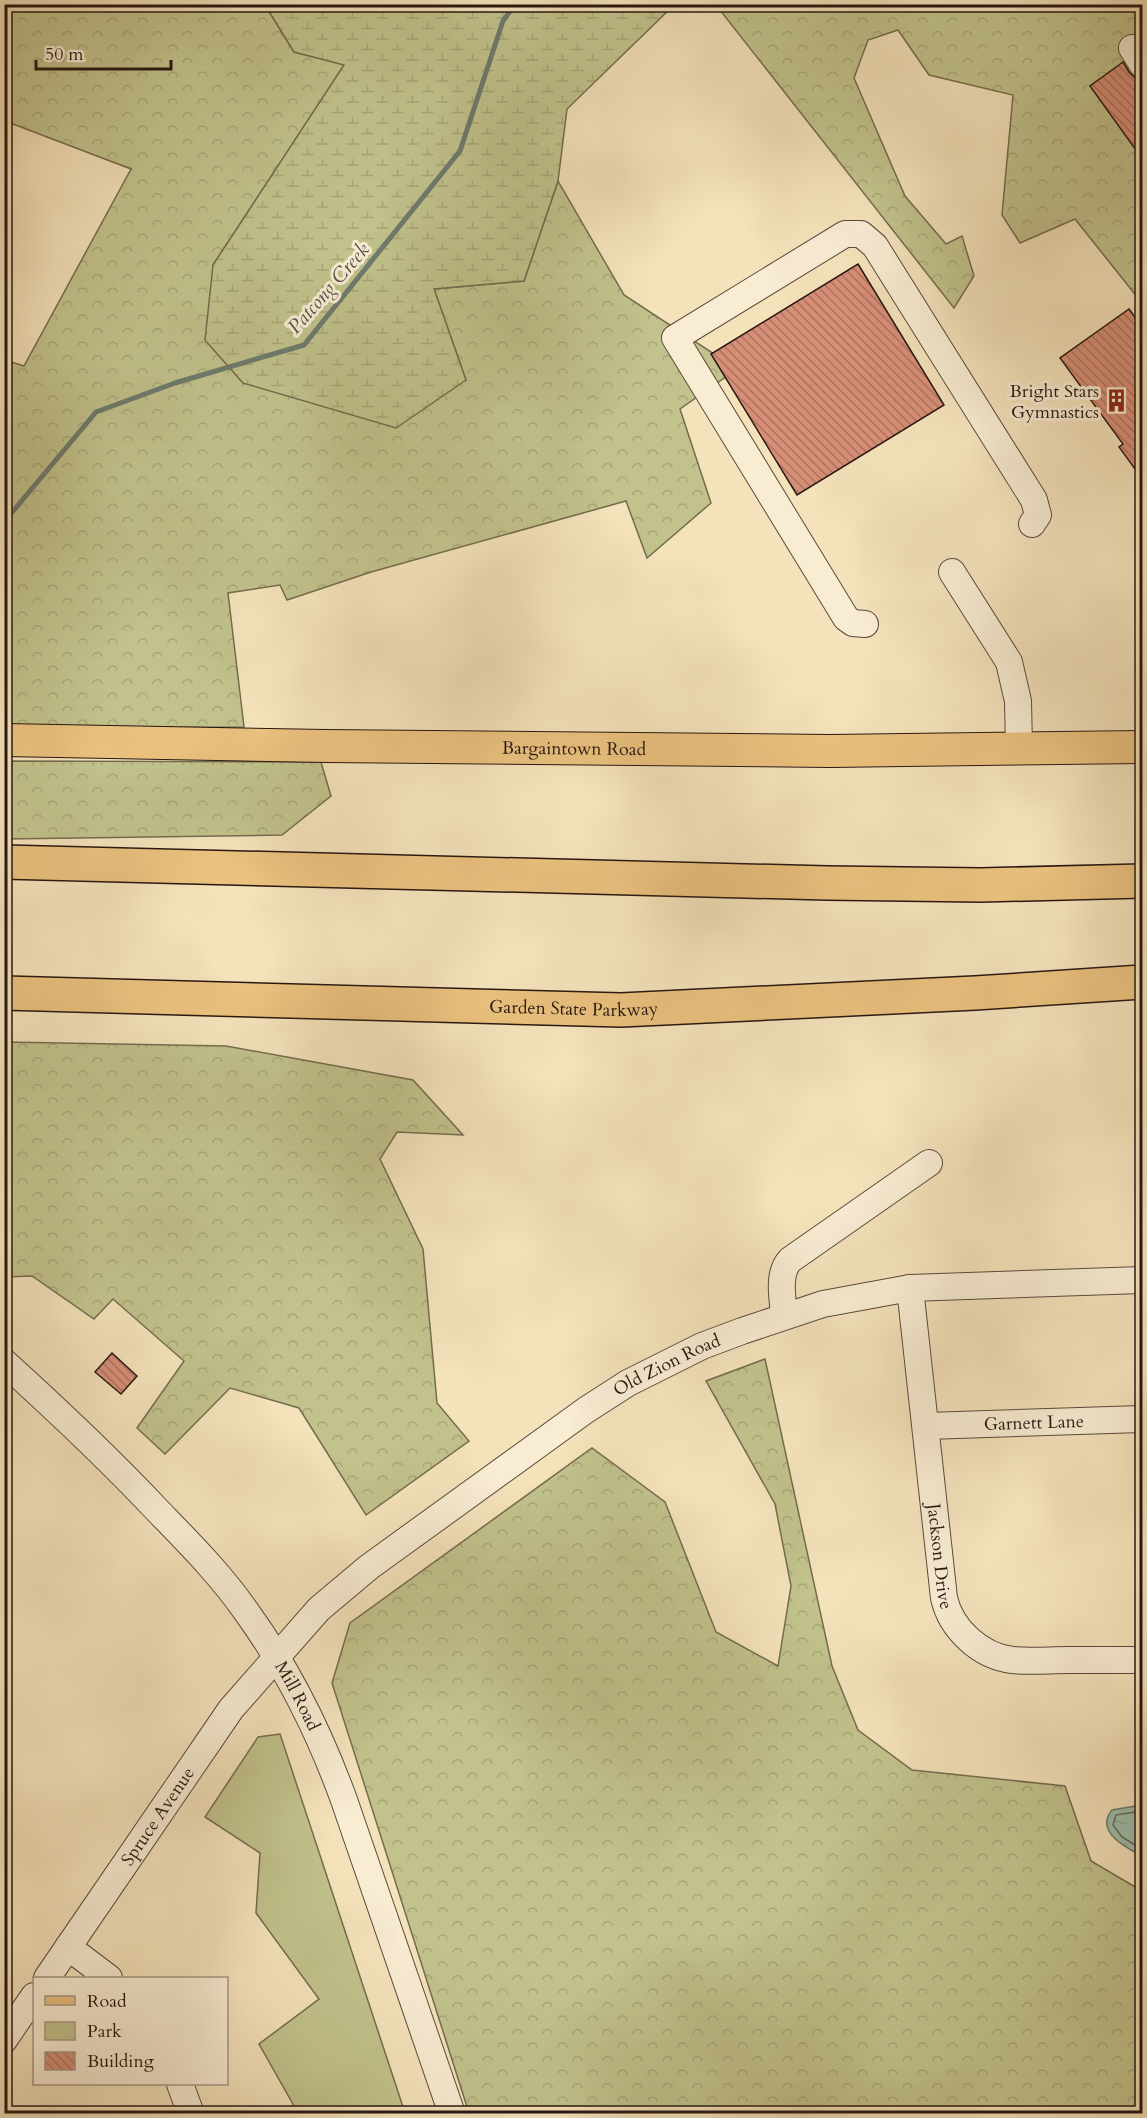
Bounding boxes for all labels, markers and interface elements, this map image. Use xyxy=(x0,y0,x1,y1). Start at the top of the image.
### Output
scale bar xyxy=(36,33,171,71)
text: 50 m xyxy=(45,42,84,67)
water label: Patcong Creek xyxy=(281,237,376,340)
place label: Bright Stars Gymnastics xyxy=(1010,379,1099,425)
building icon: Bright Stars Gymnastics xyxy=(1104,388,1130,414)
street label: Bargaintown Road xyxy=(502,736,647,762)
street label: Garden State Parkway xyxy=(489,994,659,1023)
street label: Old Zion Road xyxy=(608,1328,724,1402)
street label: Garnett Lane xyxy=(983,1409,1085,1437)
street label: Jackson Drive xyxy=(920,1499,959,1613)
street label: Mill Road xyxy=(268,1656,326,1735)
street label: Spruce Avenue xyxy=(115,1762,201,1871)
legend xyxy=(33,1977,228,2085)
text: Road xyxy=(87,1989,127,2014)
text: Park xyxy=(87,2019,122,2044)
text: Building xyxy=(87,2049,155,2074)

